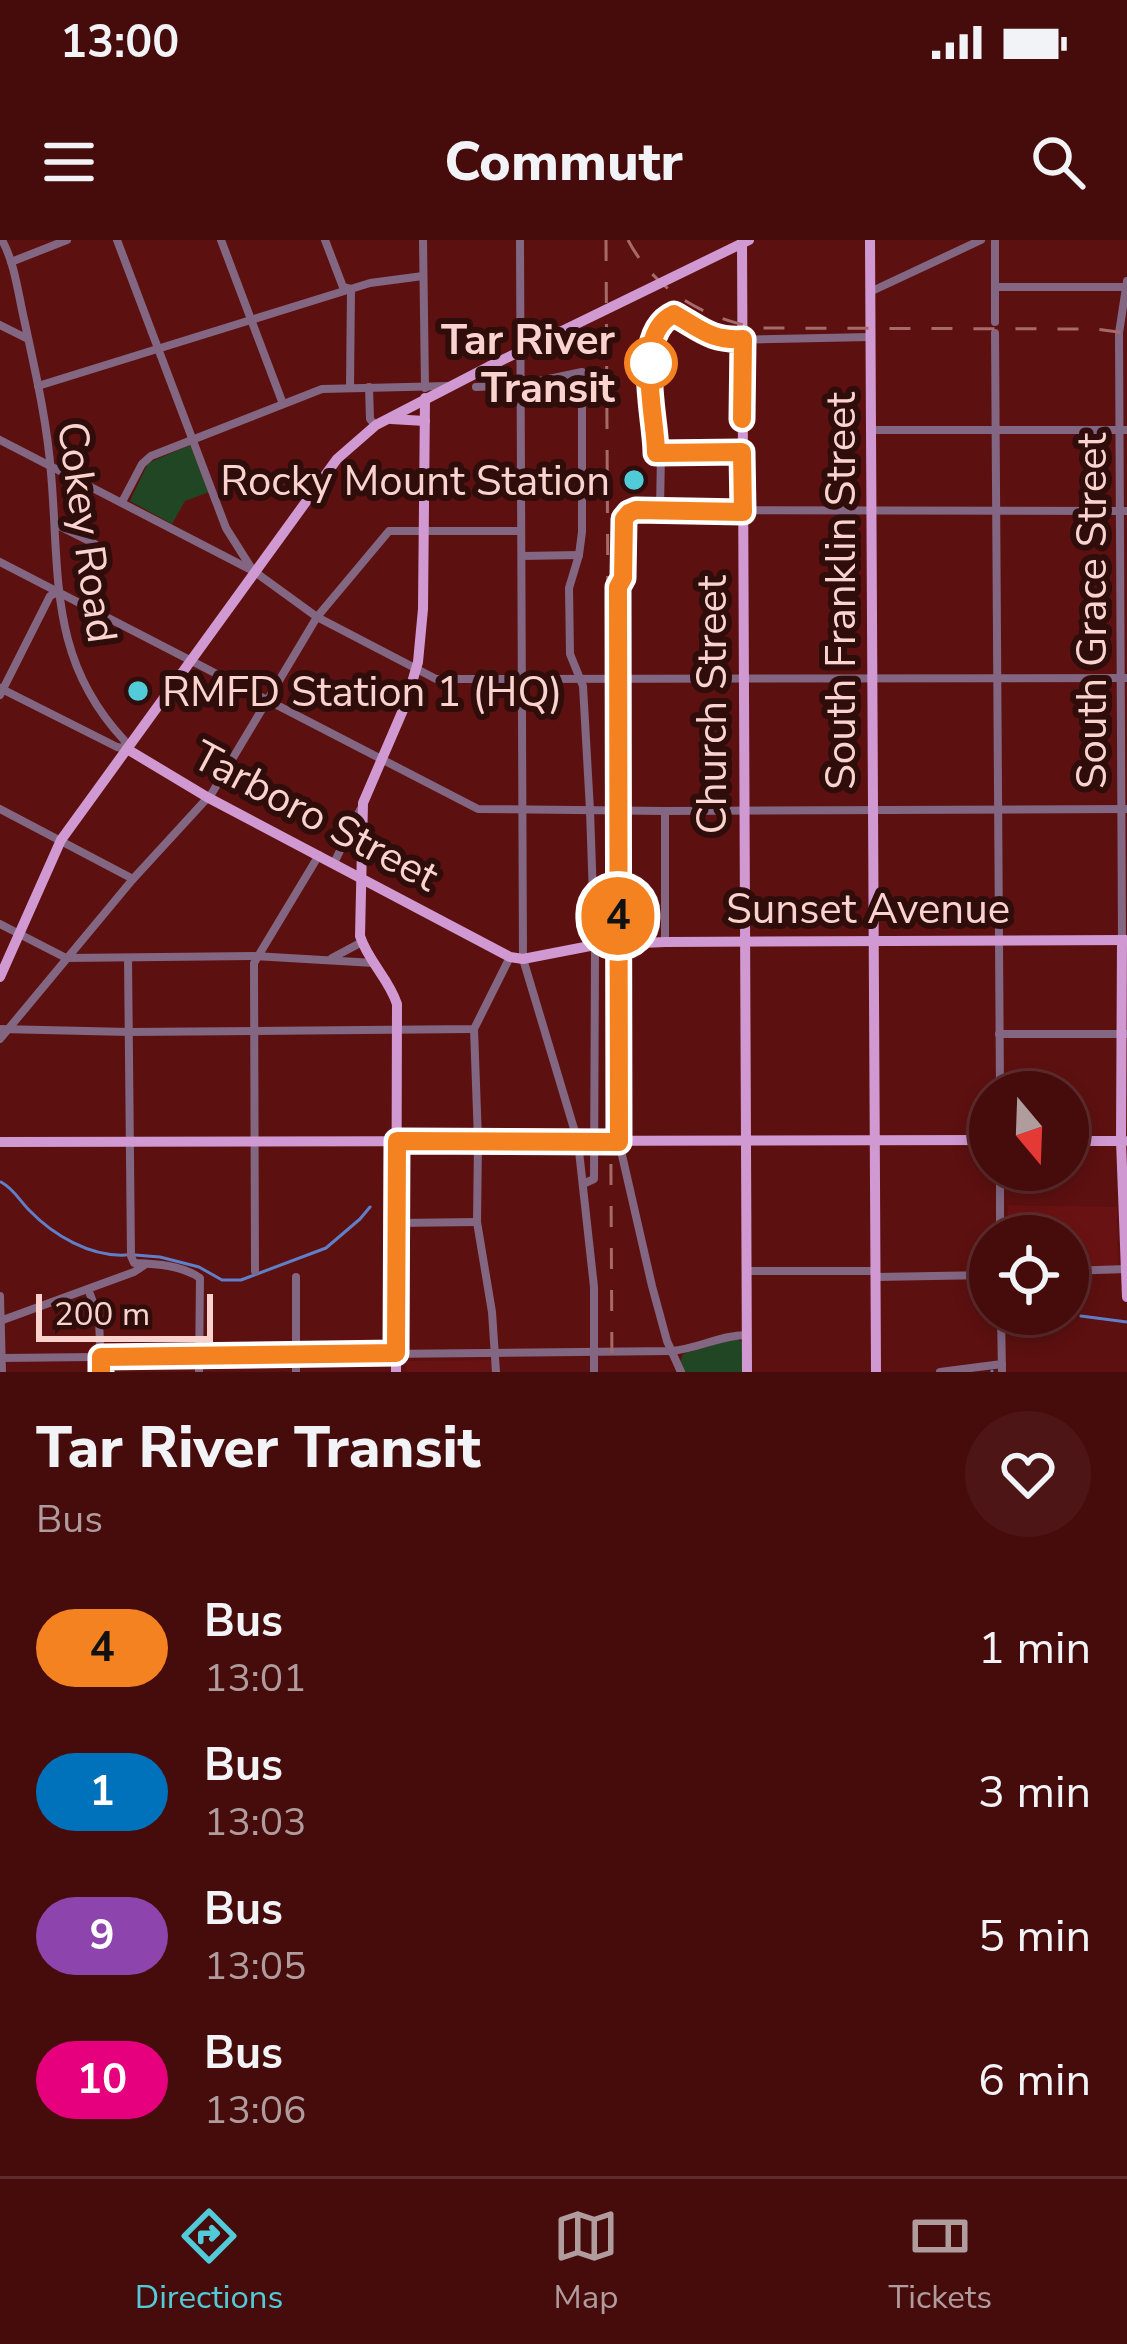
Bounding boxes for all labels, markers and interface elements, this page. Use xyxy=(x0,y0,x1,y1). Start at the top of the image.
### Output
text: 13:00 xyxy=(60,12,179,73)
text: Commutr xyxy=(444,125,683,199)
icon: menu xyxy=(36,129,102,195)
icon: search xyxy=(1025,129,1091,195)
place label: Tar River Transit xyxy=(441,312,616,417)
marker: Tar River Transit xyxy=(626,338,676,388)
street label: South Franklin Street xyxy=(813,392,870,790)
street label: Cokey Road xyxy=(43,418,130,646)
street label: South Grace Street xyxy=(1064,432,1121,789)
place label: Rocky Mount Station xyxy=(220,453,610,510)
marker: Rocky Mount Station xyxy=(621,467,647,493)
street label: Church Street xyxy=(684,575,741,835)
place label: RMFD Station 1 (HQ) xyxy=(162,664,563,721)
marker: RMFD Station 1 (HQ) xyxy=(125,678,151,704)
street label: Tarboro Street xyxy=(182,728,448,905)
line badge: 4 xyxy=(579,877,657,955)
street label: Sunset Avenue xyxy=(726,881,1010,938)
text: 4 xyxy=(605,887,631,944)
north arrow xyxy=(969,1071,1089,1191)
map controls xyxy=(969,1071,1089,1335)
button: locate xyxy=(969,1215,1089,1335)
scale bar xyxy=(36,1288,213,1341)
text: 200 m xyxy=(54,1292,150,1337)
text: Tar River Transit xyxy=(36,1409,481,1487)
button: heart xyxy=(965,1411,1091,1537)
text: Bus xyxy=(36,1493,103,1546)
text: Bus xyxy=(204,1591,283,1652)
text: 1 min xyxy=(978,1618,1091,1679)
text: 4 xyxy=(89,1619,115,1676)
text: 13:01 xyxy=(204,1652,307,1705)
text: Bus xyxy=(204,1735,283,1796)
text: 3 min xyxy=(978,1762,1091,1823)
text: 1 xyxy=(89,1763,115,1820)
text: 13:03 xyxy=(204,1796,307,1849)
text: Bus xyxy=(204,1879,283,1940)
text: 5 min xyxy=(978,1906,1091,1967)
text: 9 xyxy=(89,1907,115,1964)
text: 13:05 xyxy=(204,1940,307,1993)
text: Bus xyxy=(204,2023,283,2084)
text: 6 min xyxy=(978,2050,1091,2111)
text: 10 xyxy=(77,2051,127,2108)
text: 13:06 xyxy=(204,2084,307,2137)
tab: Directions xyxy=(135,2203,283,2320)
tab: Map xyxy=(553,2203,619,2320)
tab: Tickets xyxy=(888,2203,992,2320)

